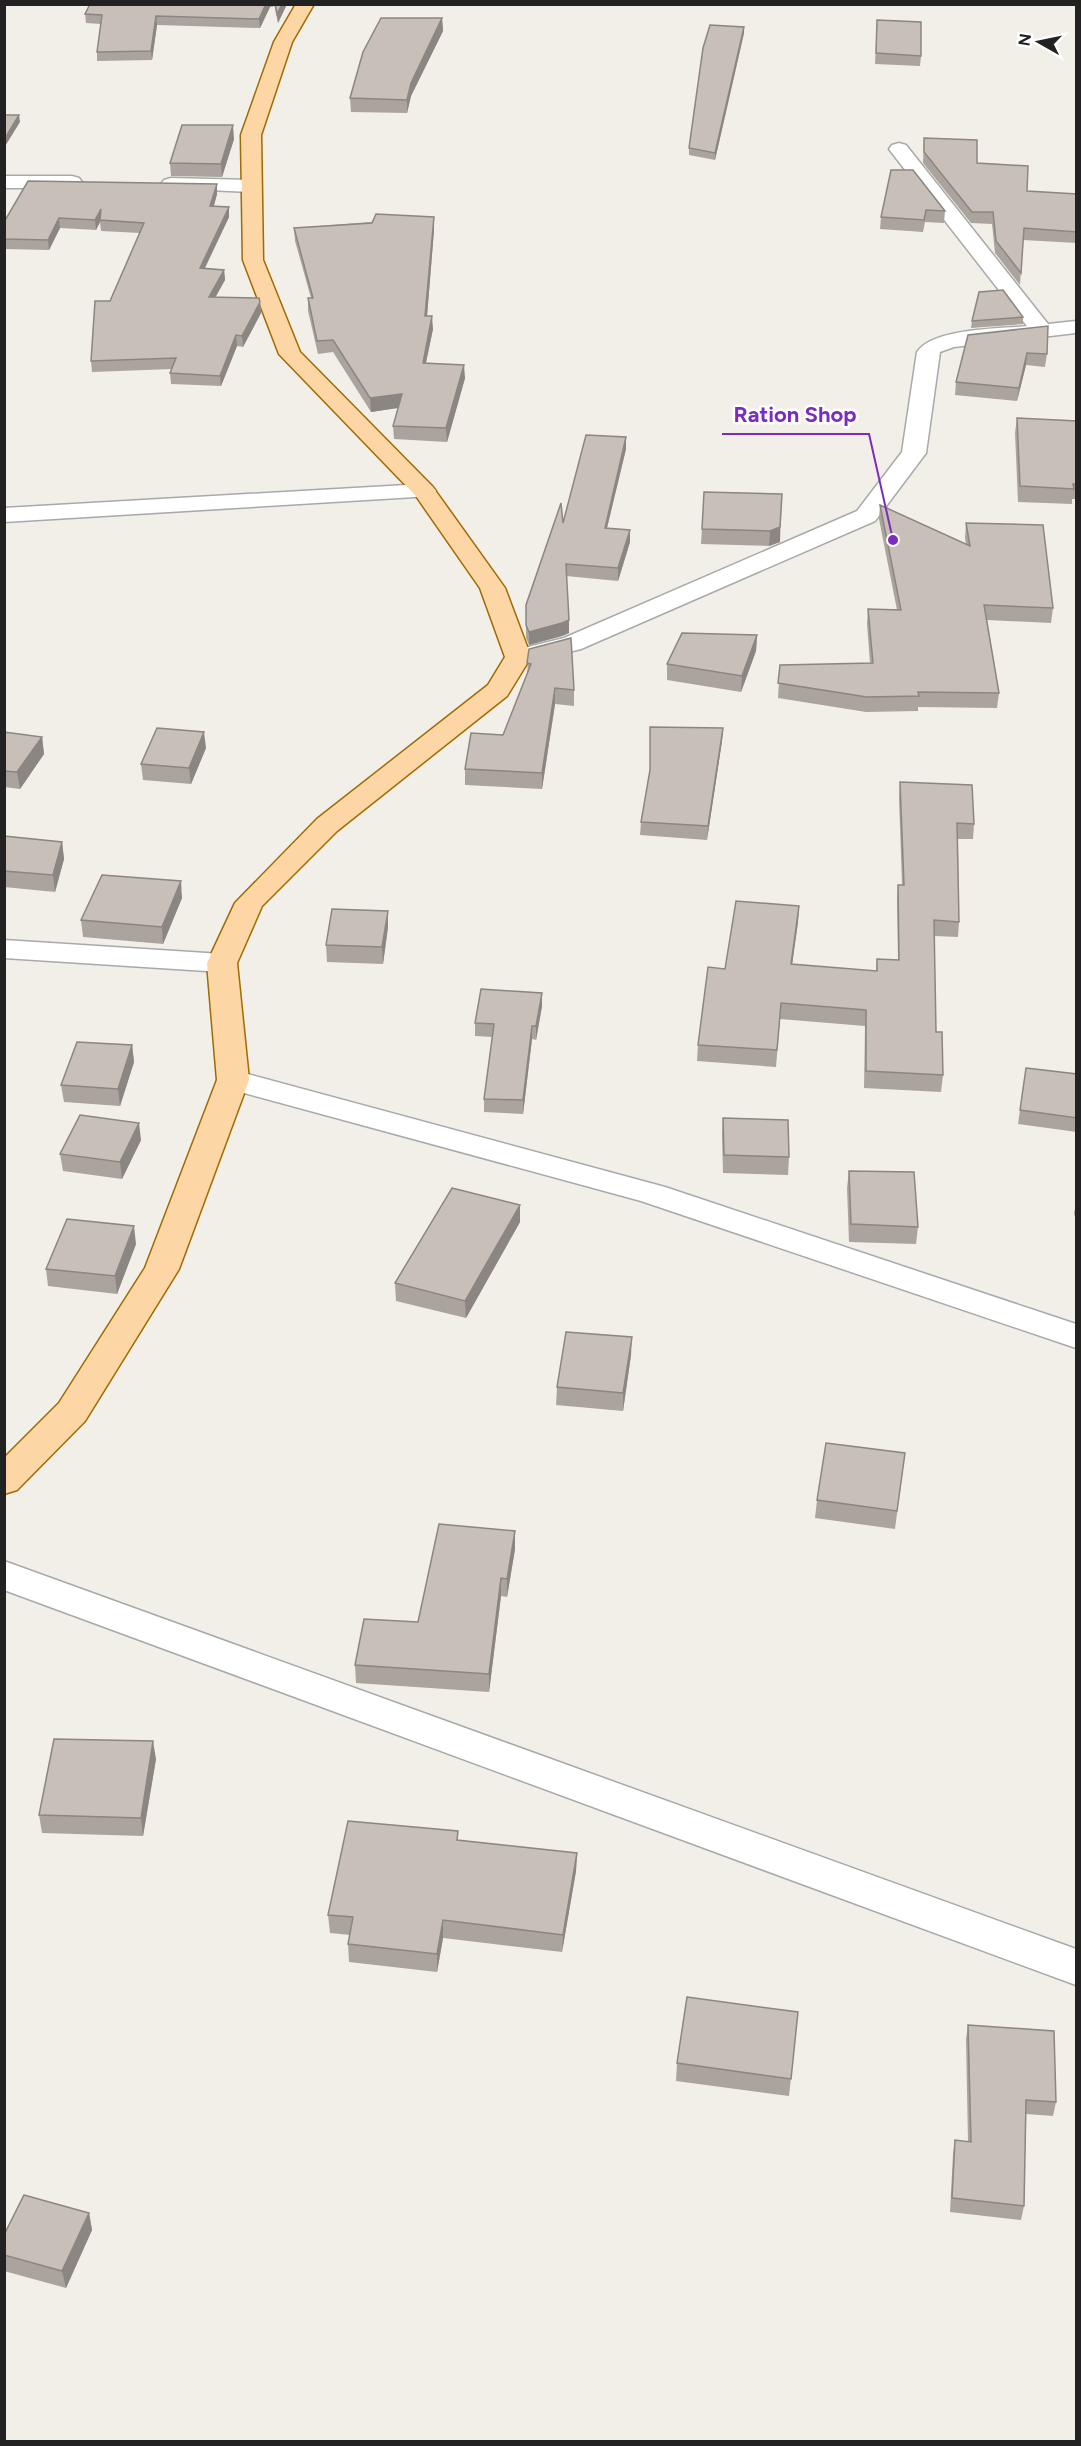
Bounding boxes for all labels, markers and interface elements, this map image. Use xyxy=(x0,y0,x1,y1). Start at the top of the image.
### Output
north arrow xyxy=(1009,12,1069,72)
text: N xyxy=(1014,32,1035,47)
callout: Ration Shop xyxy=(722,394,869,434)
text: Ration Shop xyxy=(734,401,856,428)

